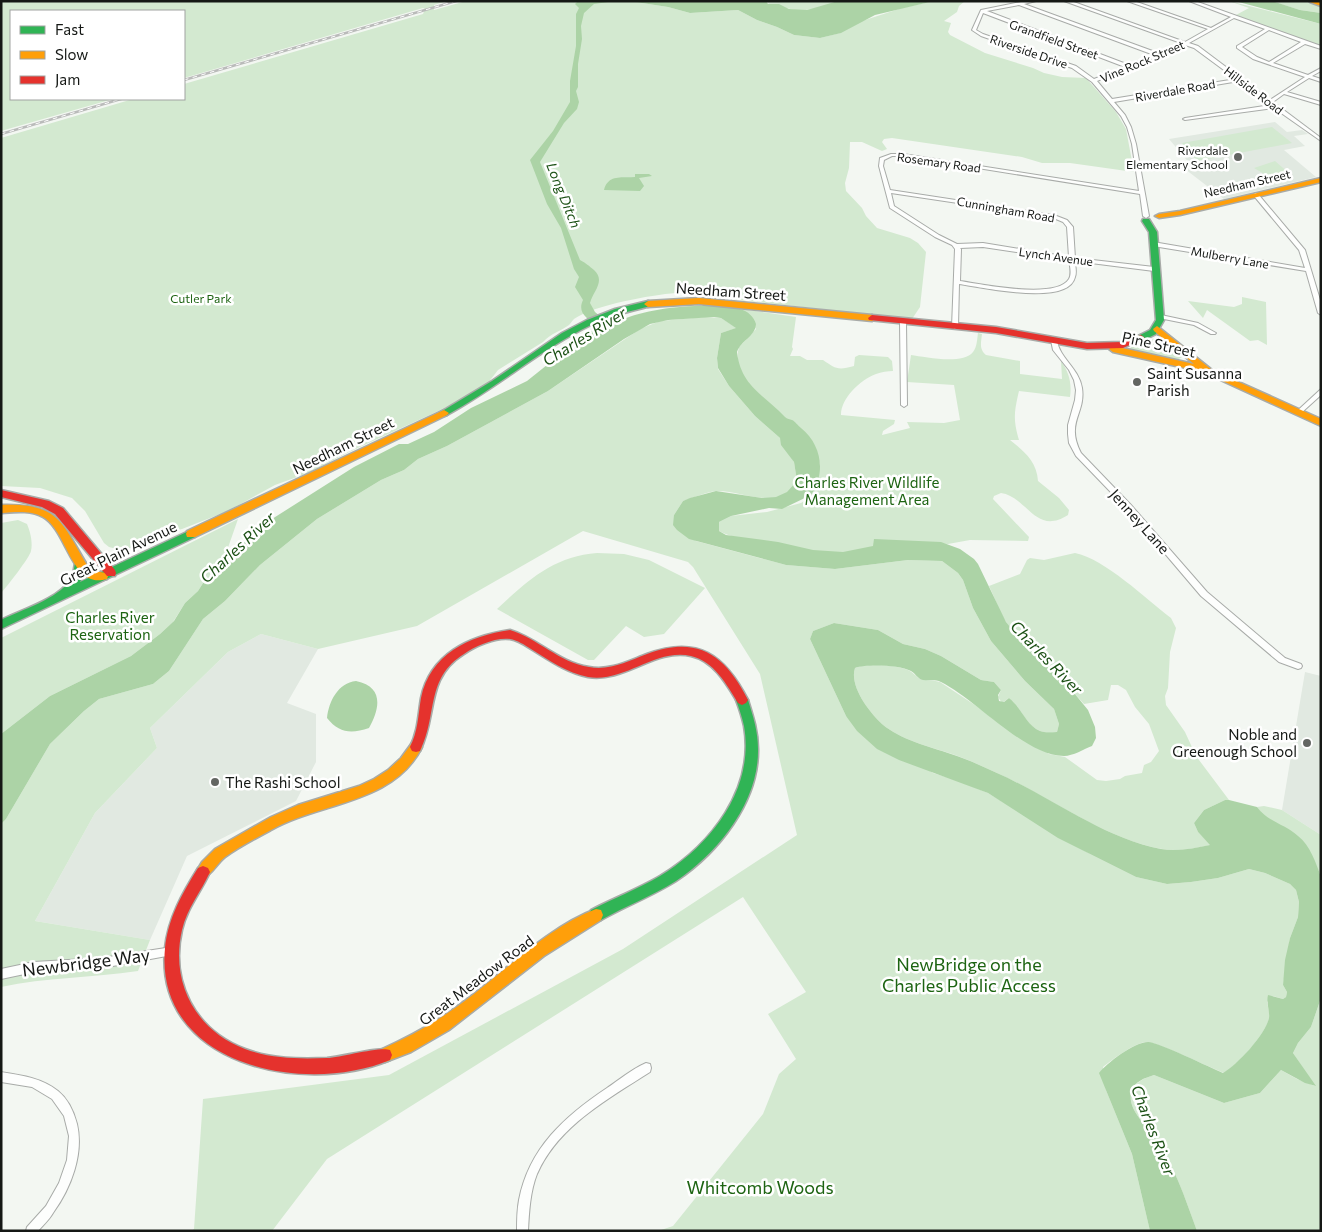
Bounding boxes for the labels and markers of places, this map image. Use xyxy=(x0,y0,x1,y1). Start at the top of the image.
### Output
place label: Riverdale Elementary School xyxy=(1126,143,1228,171)
marker: Riverdale Elementary School xyxy=(1232,151,1244,163)
place label: Saint Susanna Parish xyxy=(1147,364,1242,399)
marker: Saint Susanna Parish xyxy=(1131,376,1143,388)
place label: Noble and Greenough School xyxy=(1172,725,1297,760)
marker: Noble and Greenough School xyxy=(1301,737,1313,749)
place label: The Rashi School xyxy=(225,773,341,791)
marker: The Rashi School xyxy=(209,776,221,788)

